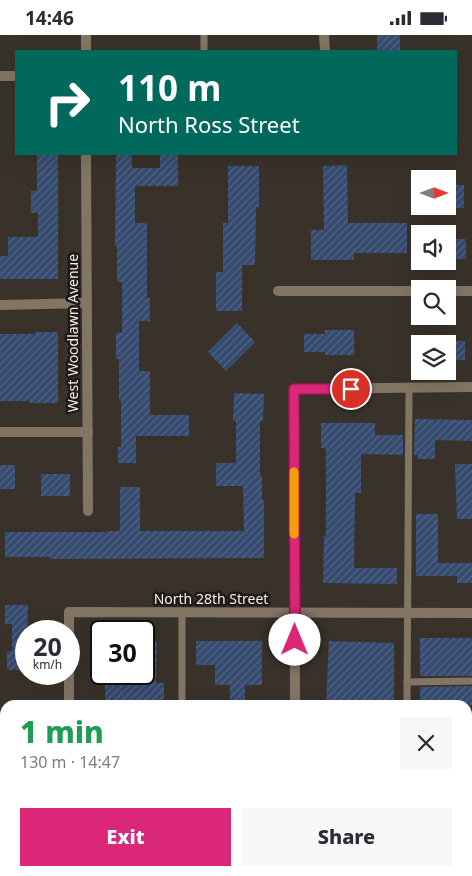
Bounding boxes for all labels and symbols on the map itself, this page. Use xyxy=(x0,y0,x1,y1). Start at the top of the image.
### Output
north arrow xyxy=(411,170,456,215)
street label: West Woodlawn Avenue xyxy=(63,254,82,412)
pin xyxy=(330,368,372,410)
street label: North 28th Street xyxy=(154,589,268,608)
position arrow xyxy=(268,613,320,665)
speed limit sign: 30 xyxy=(90,620,155,685)

